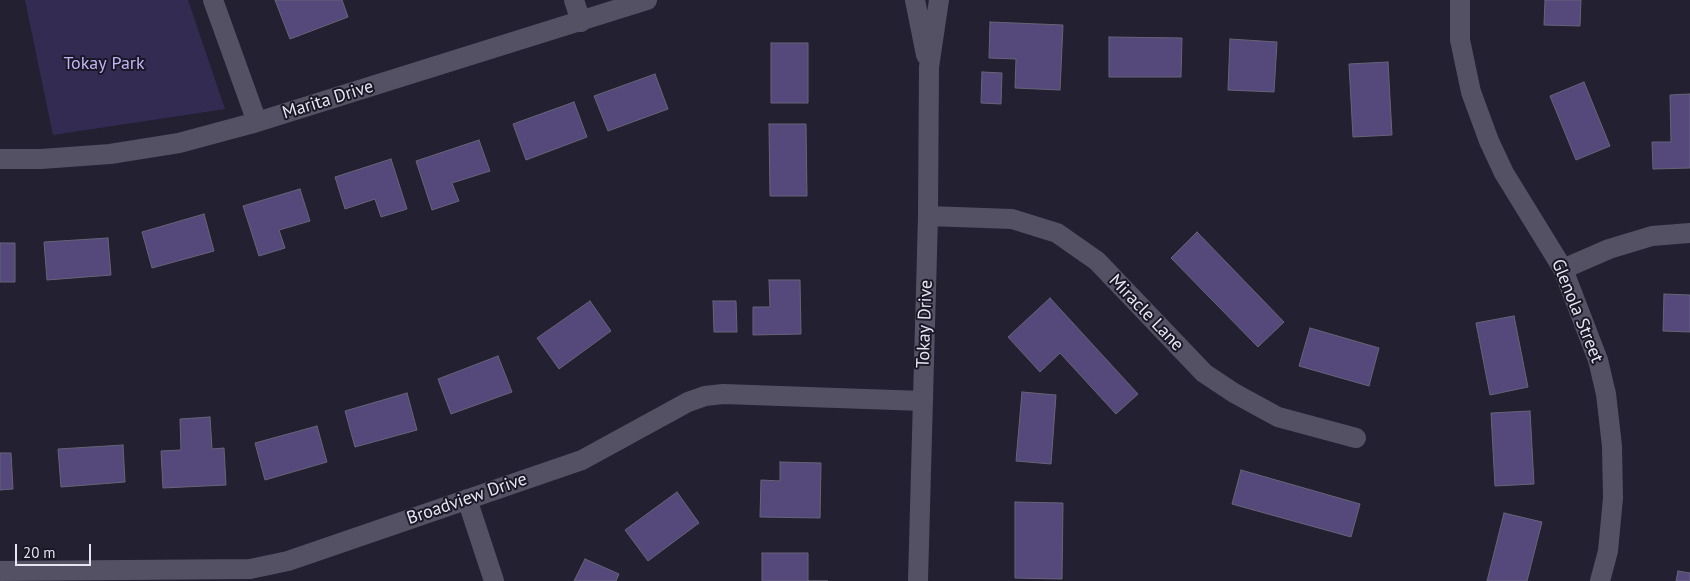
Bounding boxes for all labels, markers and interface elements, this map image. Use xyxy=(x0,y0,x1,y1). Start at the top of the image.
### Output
park label: Tokay Park xyxy=(63,53,145,75)
street label: Marita Drive xyxy=(280,76,376,124)
street label: Glenola Street xyxy=(1546,256,1608,366)
street label: Miracle Lane xyxy=(1104,270,1188,356)
street label: Tokay Drive xyxy=(913,279,937,369)
street label: Broadview Drive xyxy=(404,468,530,530)
scale bar xyxy=(18,534,94,566)
text: 20 m xyxy=(23,543,56,562)

